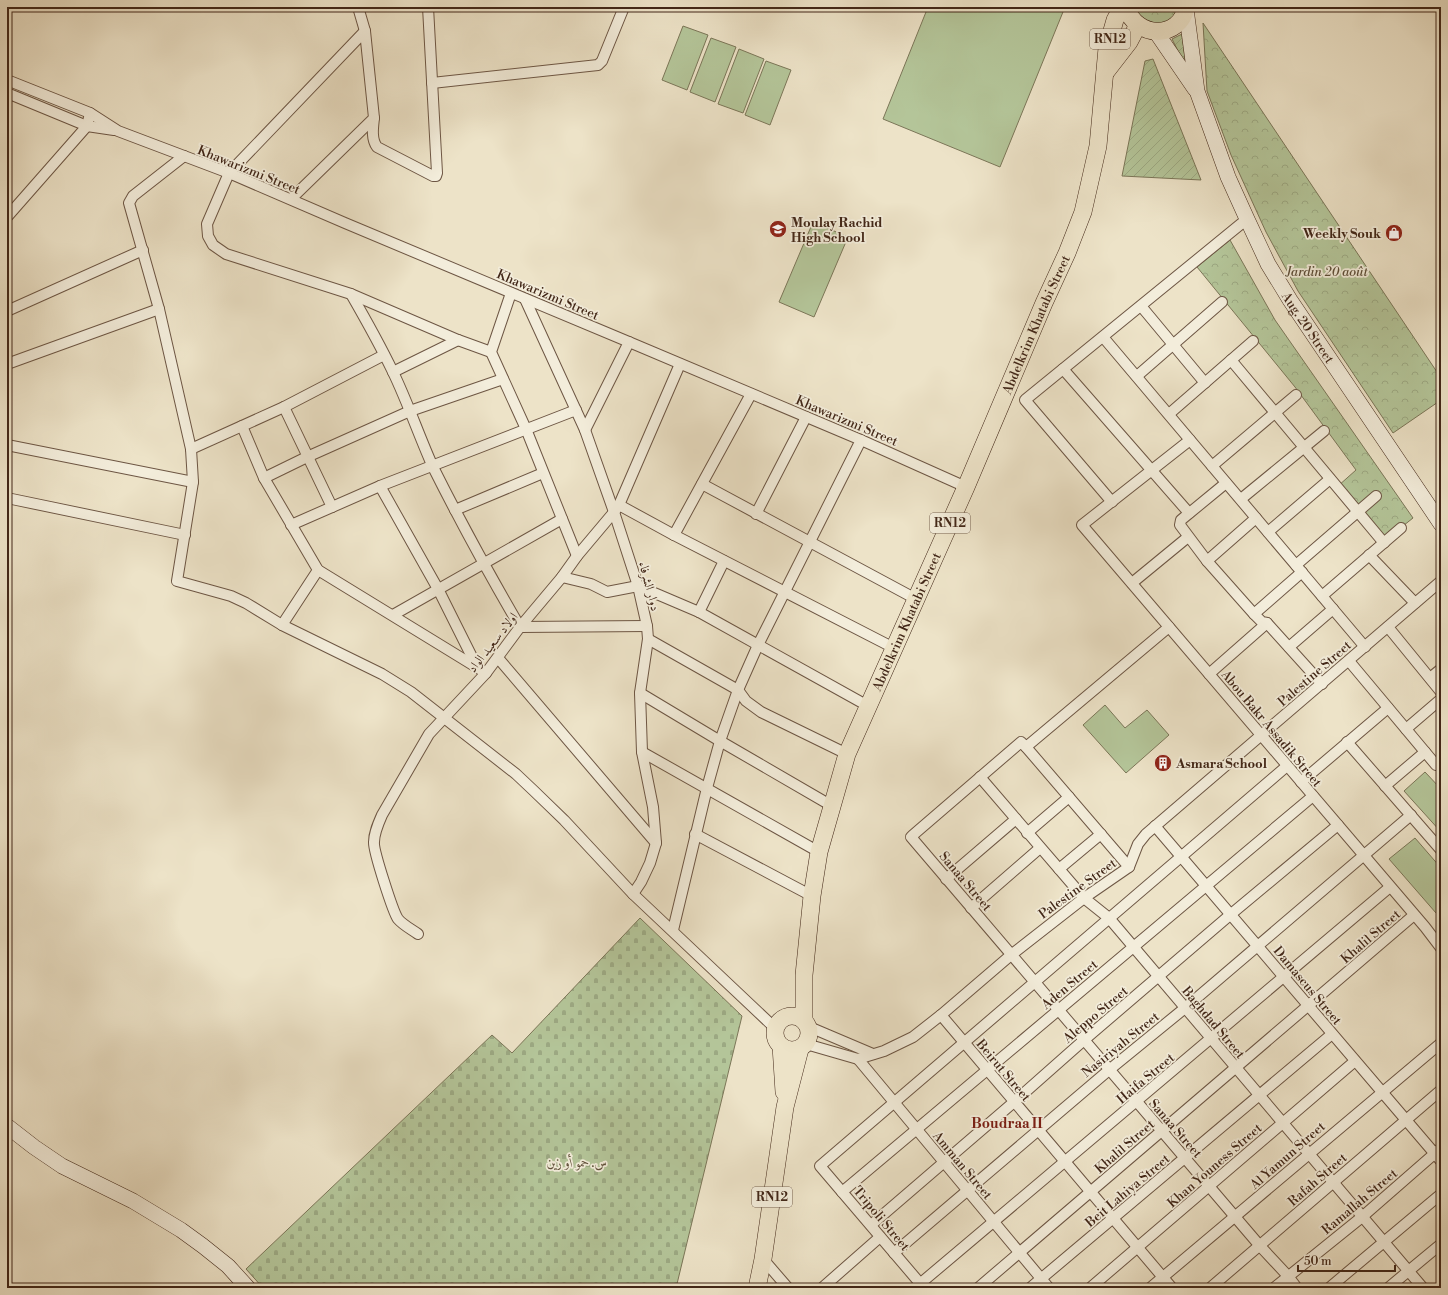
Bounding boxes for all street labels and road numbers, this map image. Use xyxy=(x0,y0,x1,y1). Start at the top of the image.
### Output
road number: RN12 xyxy=(1090,29,1130,49)
street label: Khawarizmi Street xyxy=(195,142,303,198)
street label: Abdelkrim Khatabi Street xyxy=(999,253,1074,398)
street label: Khawarizmi Street xyxy=(494,266,601,324)
street label: Aug. 20 Street xyxy=(1277,288,1337,367)
street label: Khawarizmi Street xyxy=(793,392,900,450)
road number: RN12 xyxy=(930,513,970,533)
street label: Abdelkrim Khatabi Street xyxy=(869,550,945,695)
street label: دوار الشرفاء xyxy=(635,560,663,613)
street label: اولاد سـعيـد الواد xyxy=(464,609,521,676)
street label: Palestine Street xyxy=(1275,637,1355,710)
street label: Abou Bakr Assadik Street xyxy=(1217,666,1325,791)
street label: Sanaa Street xyxy=(936,849,995,915)
street label: Palestine Street xyxy=(1036,855,1120,922)
street label: Khalil Street xyxy=(1338,906,1404,967)
street label: Damascus Street xyxy=(1270,943,1345,1029)
street label: Aden Street xyxy=(1038,956,1101,1014)
street label: Baghdad Street xyxy=(1178,982,1248,1062)
street label: Aleppo Street xyxy=(1059,983,1132,1047)
street label: Nasiriyah Street xyxy=(1079,1008,1163,1081)
street label: Beirut Street xyxy=(972,1036,1034,1105)
street label: Haifa Street xyxy=(1113,1050,1178,1108)
street label: Sanaa Street xyxy=(1145,1096,1205,1162)
street label: Khalil Street xyxy=(1092,1116,1158,1177)
street label: Al Yamun Street xyxy=(1246,1118,1329,1193)
street label: Khan Youness Street xyxy=(1164,1120,1266,1211)
street label: Amman Street xyxy=(928,1128,996,1203)
street label: Rafah Street xyxy=(1285,1150,1351,1210)
street label: Beit Lahiya Street xyxy=(1081,1151,1173,1231)
street label: Ramallah Street xyxy=(1319,1165,1401,1238)
street label: Tripoli Street xyxy=(849,1183,913,1255)
road number: RN12 xyxy=(752,1187,792,1207)

